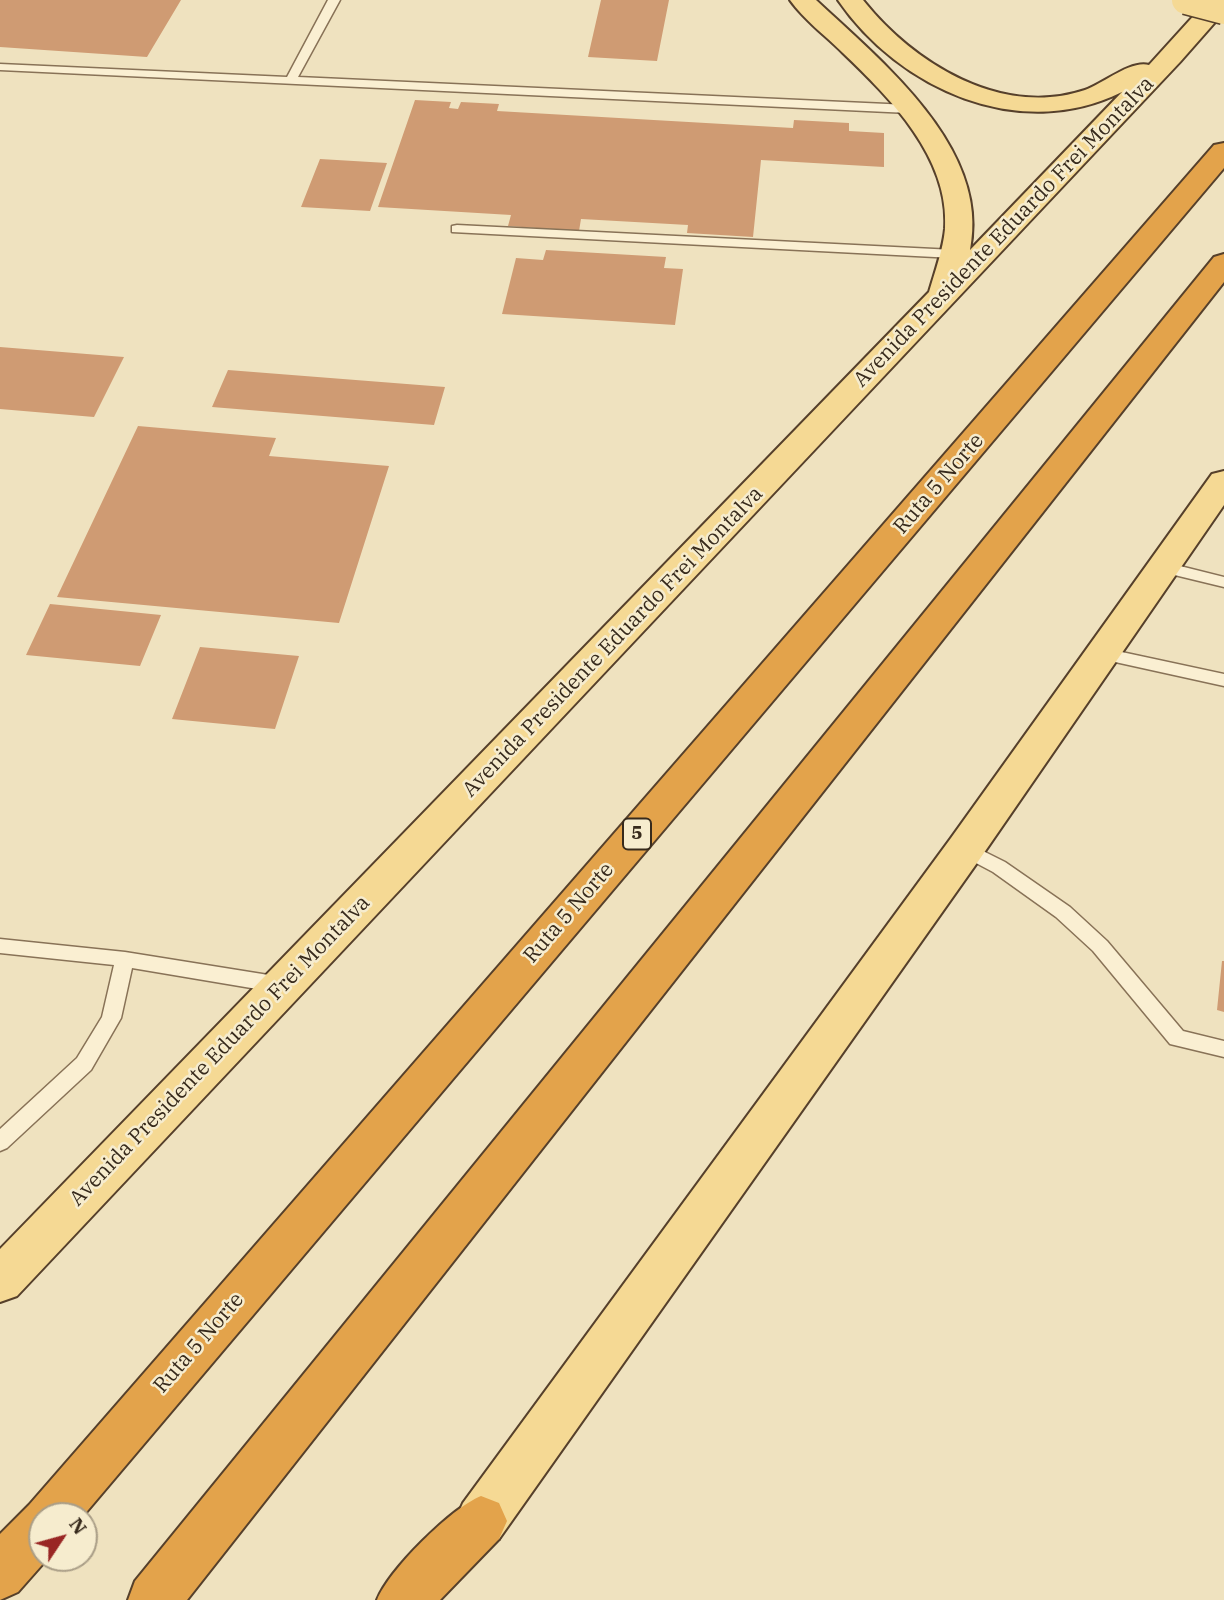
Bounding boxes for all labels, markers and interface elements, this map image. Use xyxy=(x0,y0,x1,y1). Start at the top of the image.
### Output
street label: Avenida Presidente Eduardo Frei Montalva xyxy=(848,72,1160,392)
street label: Ruta 5 Norte xyxy=(889,429,989,539)
street label: Avenida Presidente Eduardo Frei Montalva xyxy=(457,482,769,802)
road number: 5 xyxy=(623,818,651,849)
street label: Ruta 5 Norte xyxy=(519,858,619,968)
street label: Avenida Presidente Eduardo Frei Montalva xyxy=(64,891,376,1211)
street label: Ruta 5 Norte xyxy=(149,1288,249,1398)
north arrow xyxy=(28,1502,98,1572)
text: N xyxy=(64,1513,92,1539)

